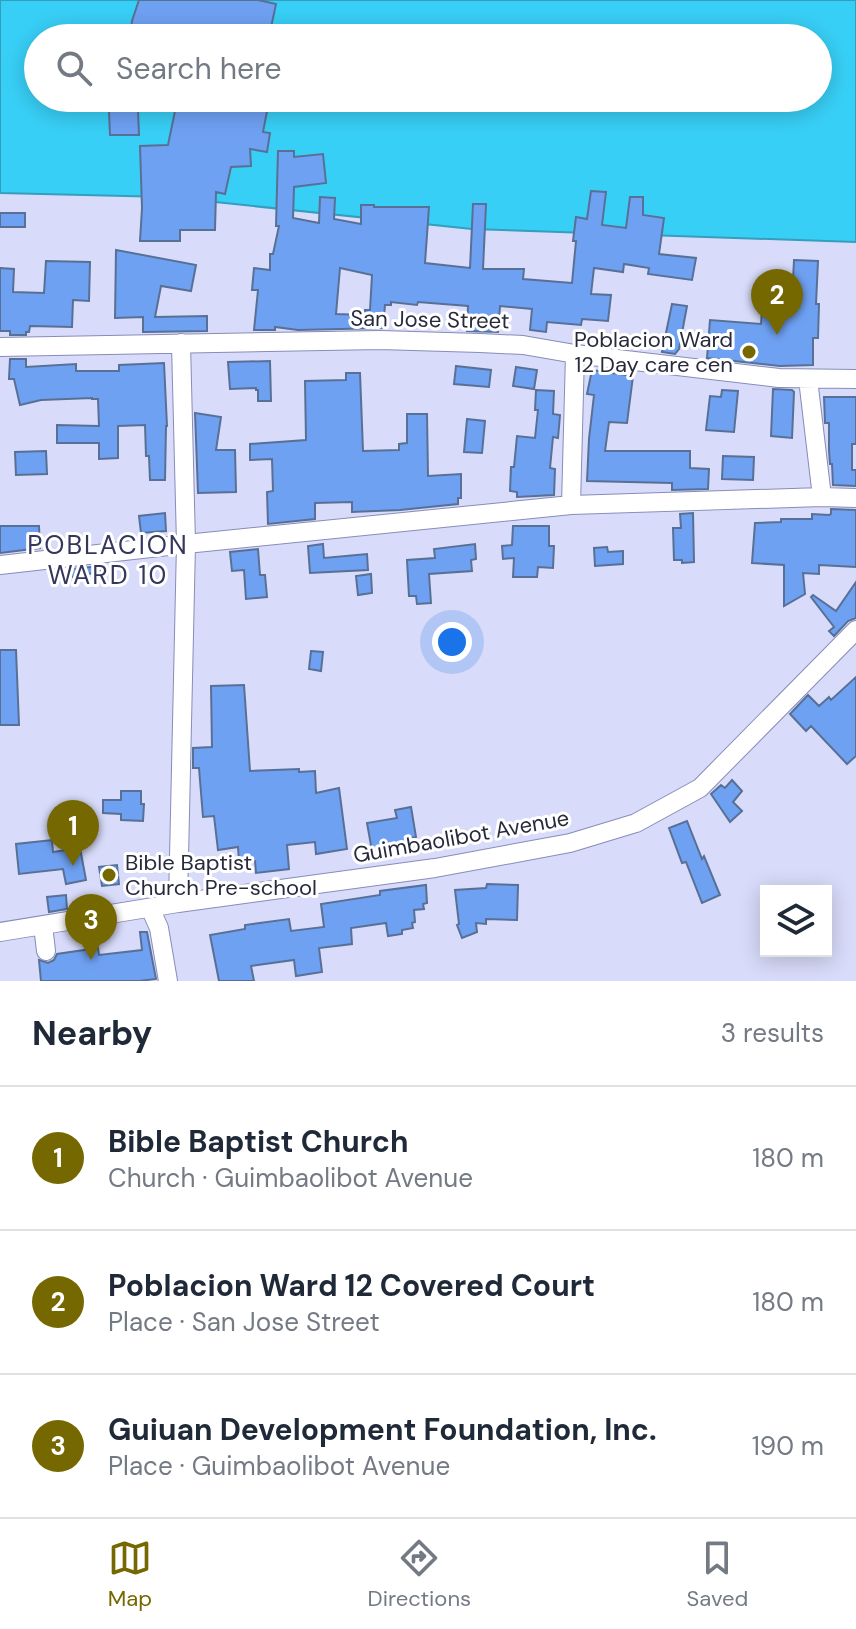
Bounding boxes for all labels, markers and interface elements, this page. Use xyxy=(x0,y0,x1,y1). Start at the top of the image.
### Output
search box xyxy=(24,24,832,112)
icon: search xyxy=(52,46,96,90)
text: Search here xyxy=(116,49,282,88)
pin: 2 xyxy=(751,269,803,335)
street label: San Jose Street xyxy=(350,304,510,335)
place label: Poblacion Ward 12 Day care cen xyxy=(574,325,733,379)
marker: Poblacion Ward 12 Day care cen xyxy=(740,343,758,361)
district label: POBLACION WARD 10 xyxy=(27,528,189,592)
your location xyxy=(432,622,472,662)
pin: 1 xyxy=(47,800,99,866)
street label: Guimbaolibot Avenue xyxy=(351,803,571,870)
place label: Bible Baptist Church Pre-school xyxy=(125,848,317,902)
marker: Bible Baptist Church Pre-school xyxy=(100,866,118,884)
map controls xyxy=(760,885,832,957)
button: layers xyxy=(760,885,832,957)
pin: 3 xyxy=(65,894,117,960)
text: Nearby xyxy=(32,1011,152,1056)
text: 3 results xyxy=(721,1016,824,1050)
text: Bible Baptist Church xyxy=(108,1122,409,1161)
text: 1 xyxy=(53,1141,63,1175)
text: 180 m xyxy=(752,1141,824,1175)
text: Church · Guimbaolibot Avenue xyxy=(108,1161,473,1195)
text: Poblacion Ward 12 Covered Court xyxy=(108,1266,595,1305)
text: 2 xyxy=(50,1285,66,1319)
text: 180 m xyxy=(752,1285,824,1319)
text: Place · San Jose Street xyxy=(108,1305,380,1339)
text: Guiuan Development Foundation, Inc. xyxy=(108,1410,657,1449)
text: 3 xyxy=(50,1429,66,1463)
text: 190 m xyxy=(752,1429,824,1463)
text: Place · Guimbaolibot Avenue xyxy=(108,1449,450,1483)
tab: Map xyxy=(108,1536,152,1613)
tab: Directions xyxy=(368,1536,471,1613)
tab: Saved xyxy=(687,1536,748,1613)

